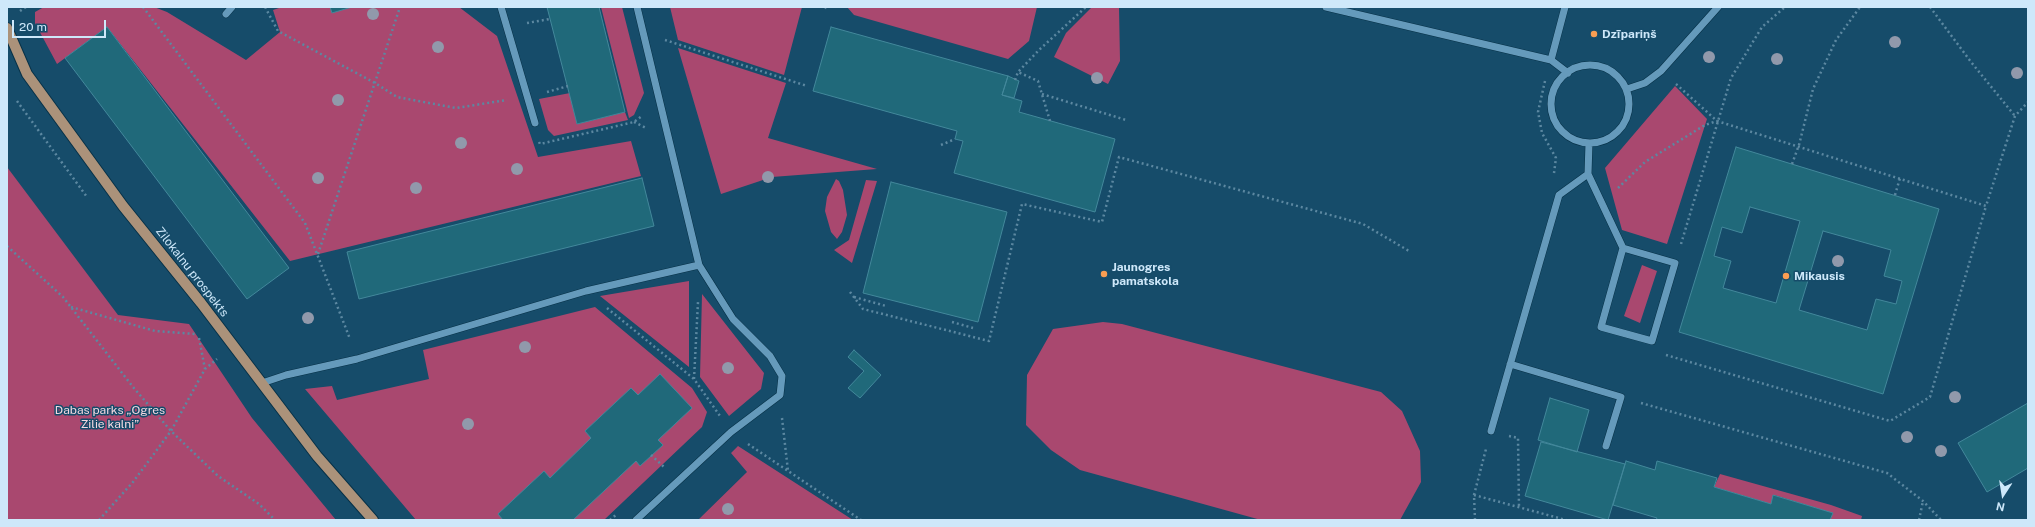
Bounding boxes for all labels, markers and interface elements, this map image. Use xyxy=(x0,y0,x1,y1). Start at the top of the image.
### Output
scale bar xyxy=(14,12,108,38)
text: 20 m xyxy=(19,20,47,34)
place label: Dzīpariņš xyxy=(1602,27,1656,41)
marker: Dzīpariņš xyxy=(1589,29,1599,39)
street label: Zilokalnu prospekts xyxy=(152,224,232,320)
place label: Jaunogres pamatskola xyxy=(1112,260,1179,288)
marker: Jaunogres pamatskola xyxy=(1099,269,1109,279)
place label: Mikausis xyxy=(1794,269,1845,283)
marker: Mikausis xyxy=(1781,271,1791,281)
park label: Dabas parks „Ogres Zilie kalni” xyxy=(55,403,165,431)
north arrow xyxy=(1983,475,2023,515)
text: N xyxy=(1995,500,2006,514)

